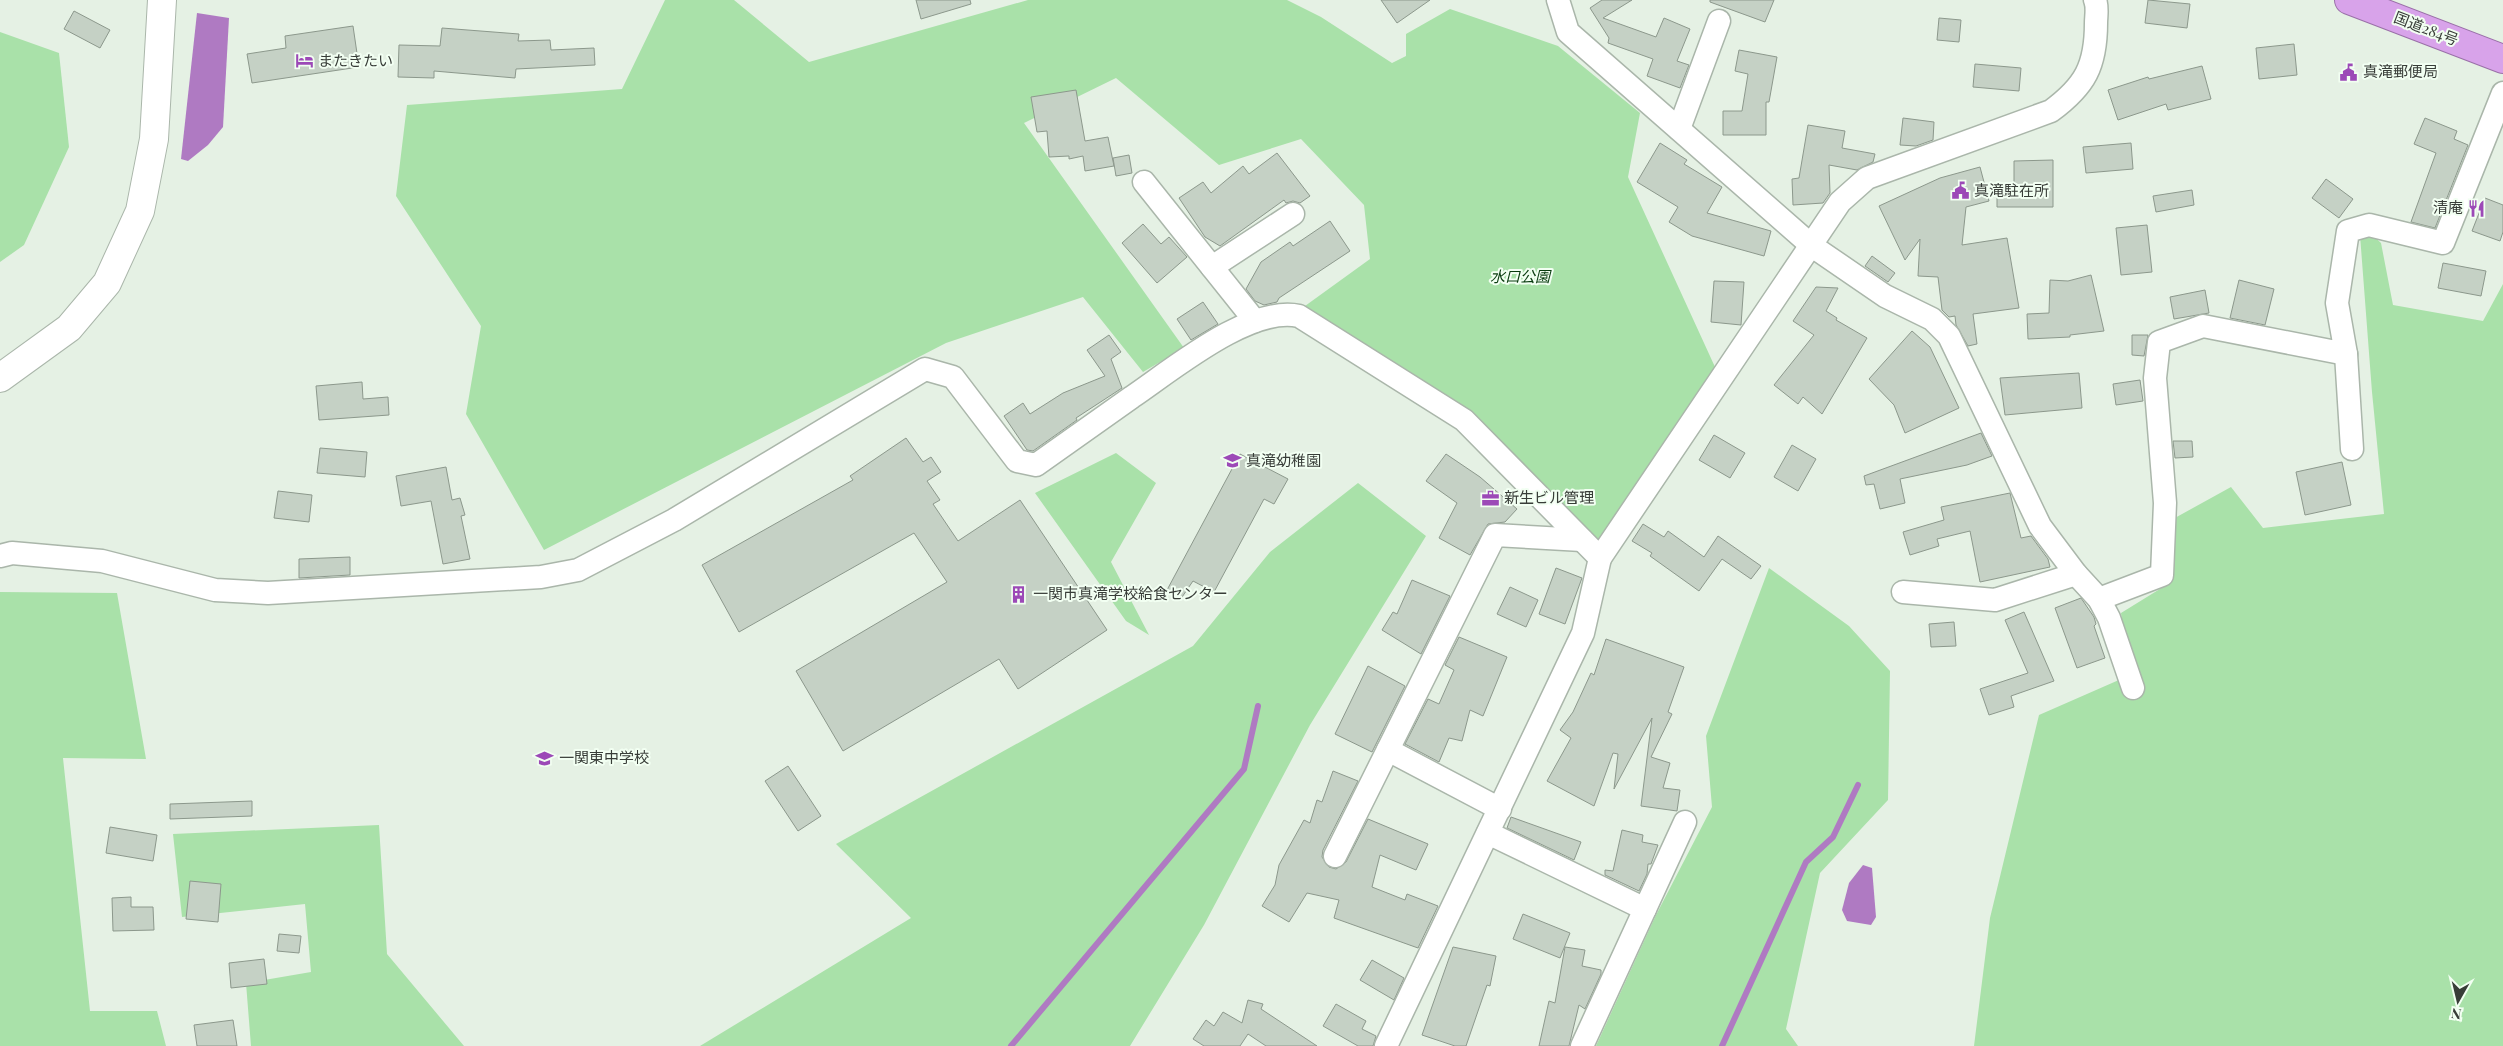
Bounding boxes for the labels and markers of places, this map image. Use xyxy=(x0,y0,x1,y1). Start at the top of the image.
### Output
place label: またきたい xyxy=(318,50,393,70)
hotel icon: またきたい xyxy=(294,51,314,71)
place label: 真滝郵便局 xyxy=(2363,61,2438,81)
public building icon: 真滝郵便局 xyxy=(2339,62,2359,82)
place label: 真滝駐在所 xyxy=(1974,180,2049,200)
public building icon: 真滝駐在所 xyxy=(1950,181,1970,201)
place label: 清庵 xyxy=(2433,197,2463,217)
restaurant icon: 清庵 xyxy=(2467,198,2487,218)
place label: 真滝幼稚園 xyxy=(1246,450,1321,470)
school or university icon: 真滝幼稚園 xyxy=(1222,451,1242,471)
place label: 新生ビル管理 xyxy=(1504,487,1594,507)
office icon: 新生ビル管理 xyxy=(1480,488,1500,508)
place label: 一関市真滝学校給食センター xyxy=(1033,583,1228,603)
building icon: 一関市真滝学校給食センター xyxy=(1009,584,1029,604)
place label: 一関東中学校 xyxy=(559,747,649,767)
school or university icon: 一関東中学校 xyxy=(535,748,555,768)

